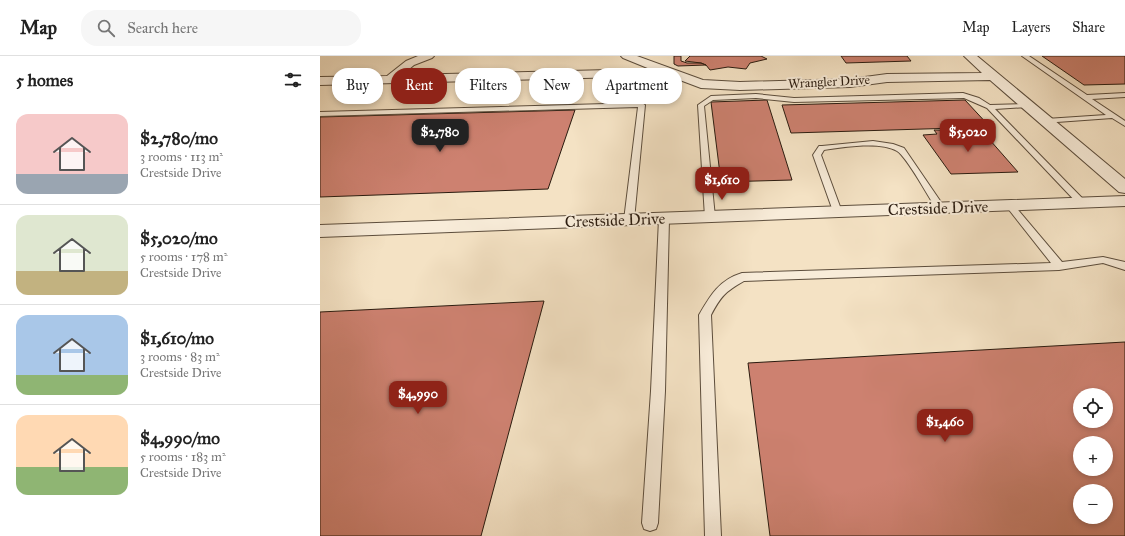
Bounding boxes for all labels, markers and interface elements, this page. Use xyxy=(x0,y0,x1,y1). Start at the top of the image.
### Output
search box xyxy=(81,10,361,46)
text: Map xyxy=(20,16,57,39)
icon: search xyxy=(95,17,117,39)
text: Search here xyxy=(127,19,198,37)
text: Map xyxy=(962,19,990,36)
text: Layers xyxy=(1012,19,1050,36)
text: Share xyxy=(1072,19,1105,36)
chip: Buy xyxy=(332,68,383,104)
chip: Rent xyxy=(391,68,447,104)
chip: Filters xyxy=(455,68,521,104)
chip: New xyxy=(529,68,584,104)
chip: Apartment xyxy=(592,68,682,104)
icon: filters xyxy=(282,69,304,91)
text: 5 homes xyxy=(16,70,73,91)
street label: Wrangler Drive xyxy=(788,72,871,92)
pin: $2,780 xyxy=(407,119,473,153)
pin: $5,020 xyxy=(935,119,1001,153)
text: $2,780 xyxy=(421,124,459,140)
text: $5,020 xyxy=(949,124,987,140)
text: $2,780/mo xyxy=(140,128,218,149)
icon: home xyxy=(48,130,96,178)
text: 3 rooms · 113 m² xyxy=(140,149,223,165)
text: Crestside Drive xyxy=(140,165,221,181)
pin: $1,610 xyxy=(689,167,755,201)
text: $1,610 xyxy=(704,172,740,188)
street label: Crestside Drive xyxy=(888,197,989,219)
street label: Crestside Drive xyxy=(565,209,666,231)
text: $5,020/mo xyxy=(140,228,218,249)
icon: home xyxy=(48,231,96,279)
text: 5 rooms · 178 m² xyxy=(140,249,228,265)
text: Crestside Drive xyxy=(140,265,221,281)
text: $1,610/mo xyxy=(140,328,214,349)
icon: home xyxy=(48,331,96,379)
text: 3 rooms · 83 m² xyxy=(140,349,220,365)
text: Crestside Drive xyxy=(140,365,221,381)
pin: $4,990 xyxy=(385,381,451,415)
text: $4,990 xyxy=(398,386,438,402)
map controls xyxy=(1073,388,1113,524)
button: locate xyxy=(1073,388,1113,428)
pin: $1,460 xyxy=(912,409,978,443)
text: $1,460 xyxy=(926,414,964,430)
text: $4,990/mo xyxy=(140,428,220,449)
icon: home xyxy=(48,431,96,479)
button: + xyxy=(1073,436,1113,476)
text: 5 rooms · 183 m² xyxy=(140,449,226,465)
text: Crestside Drive xyxy=(140,465,221,481)
button: − xyxy=(1073,484,1113,524)

